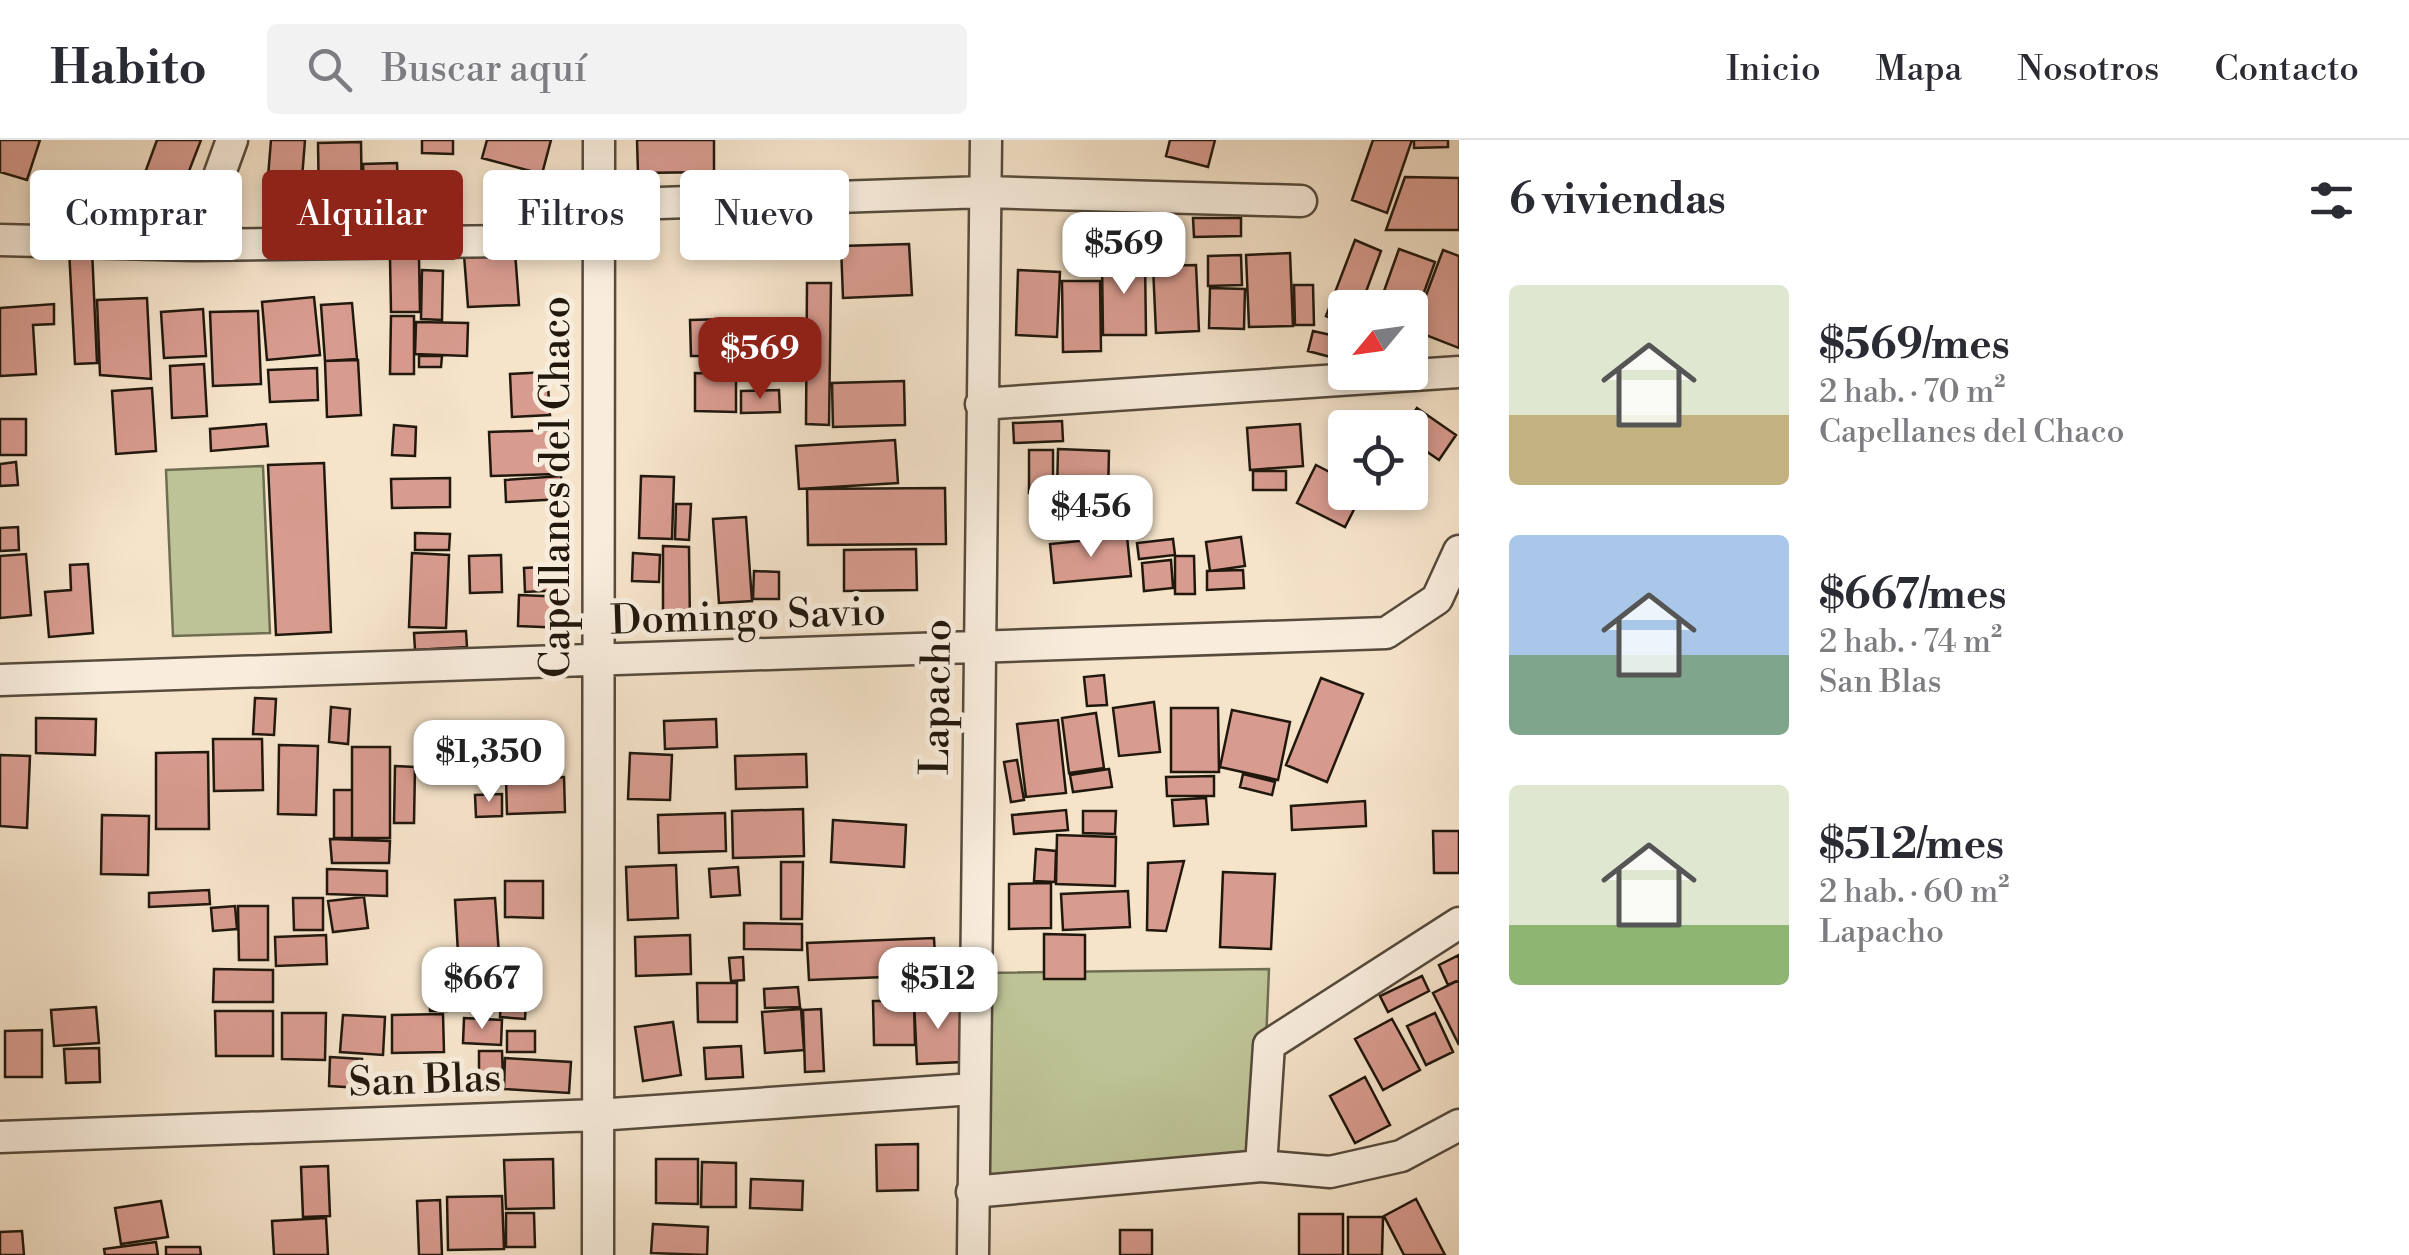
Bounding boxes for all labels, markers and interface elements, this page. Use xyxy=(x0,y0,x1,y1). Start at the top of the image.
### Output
search box xyxy=(267,24,967,114)
text: Habito xyxy=(50,39,207,99)
icon: search xyxy=(302,42,357,97)
text: Buscar aquí xyxy=(382,46,586,93)
text: Inicio xyxy=(1726,48,1821,91)
text: Mapa xyxy=(1876,48,1962,91)
text: Nosotros xyxy=(2017,48,2159,91)
text: Contacto xyxy=(2214,48,2359,91)
chip: Comprar xyxy=(30,170,242,260)
chip: Alquilar xyxy=(262,170,463,260)
chip: Filtros xyxy=(483,170,660,260)
chip: Nuevo xyxy=(680,170,849,260)
icon: filters xyxy=(2304,173,2359,228)
text: 6 viviendas xyxy=(1509,174,1726,227)
pin: $569 xyxy=(1065,212,1183,297)
text: $569 xyxy=(1084,224,1164,264)
north arrow xyxy=(1328,290,1428,390)
map controls xyxy=(1328,290,1428,510)
street label: Capellanes del Chaco xyxy=(532,296,582,678)
pin: $569 xyxy=(701,317,819,402)
text: $569/mes xyxy=(1819,319,2010,372)
icon: home xyxy=(1589,325,1709,445)
text: $569 xyxy=(720,329,800,369)
text: 2 hab. · 70 m² xyxy=(1819,372,2005,412)
button: locate xyxy=(1328,410,1428,510)
text: Capellanes del Chaco xyxy=(1819,412,2125,452)
pin: $456 xyxy=(1032,475,1150,560)
text: $456 xyxy=(1051,487,1131,527)
text: $667/mes xyxy=(1819,569,2006,622)
icon: home xyxy=(1589,575,1709,695)
street label: Domingo Savio xyxy=(609,587,887,648)
street label: Lapacho xyxy=(911,618,963,776)
text: 2 hab. · 74 m² xyxy=(1819,622,2002,662)
text: San Blas xyxy=(1819,662,1941,702)
pin: $1,350 xyxy=(408,720,570,805)
text: $1,350 xyxy=(436,732,542,772)
text: $512/mes xyxy=(1819,819,2004,872)
icon: home xyxy=(1589,825,1709,945)
text: 2 hab. · 60 m² xyxy=(1819,872,2010,912)
text: Lapacho xyxy=(1819,912,1944,952)
pin: $667 xyxy=(423,947,541,1032)
pin: $512 xyxy=(879,947,997,1032)
text: $667 xyxy=(444,959,520,999)
text: $512 xyxy=(901,959,975,999)
street label: San Blas xyxy=(348,1053,502,1109)

